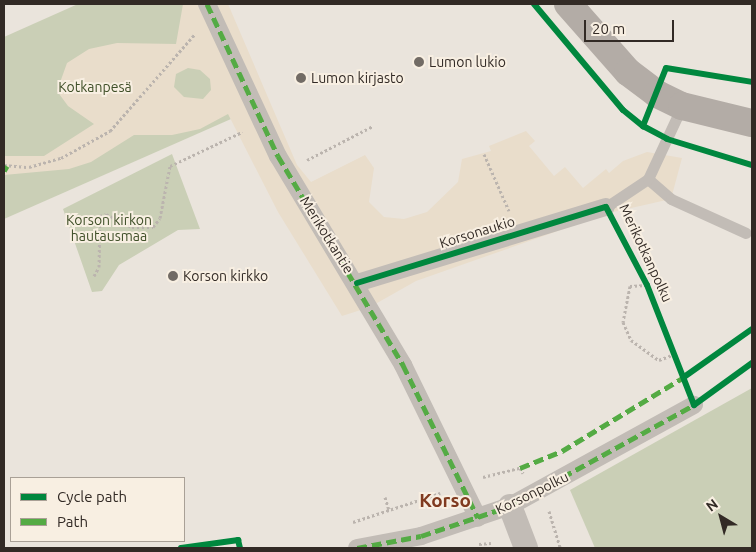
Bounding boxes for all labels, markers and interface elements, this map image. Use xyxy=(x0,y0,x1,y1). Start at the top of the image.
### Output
scale bar xyxy=(586,10,676,42)
text: 20 m xyxy=(592,20,625,37)
place label: Lumon lukio xyxy=(429,54,506,70)
marker: Lumon lukio xyxy=(413,56,425,68)
place label: Lumon kirjasto xyxy=(311,70,404,86)
marker: Lumon kirjasto xyxy=(295,72,307,84)
park label: Kotkanpesä xyxy=(58,79,132,95)
street label: Merikotkantie xyxy=(297,193,357,277)
street label: Merikotkanpolku xyxy=(616,201,676,305)
park label: Korson kirkon hautausmaa xyxy=(66,212,152,244)
street label: Korsonaukio xyxy=(437,213,517,251)
place label: Korson kirkko xyxy=(183,268,268,284)
marker: Korson kirkko xyxy=(167,270,179,282)
street label: Korsonpolku xyxy=(493,468,571,518)
legend xyxy=(10,477,185,542)
text: Cycle path xyxy=(57,488,127,505)
district label: Korso xyxy=(419,490,471,512)
north arrow xyxy=(696,492,746,542)
text: N xyxy=(703,495,721,515)
text: Path xyxy=(57,513,88,530)

